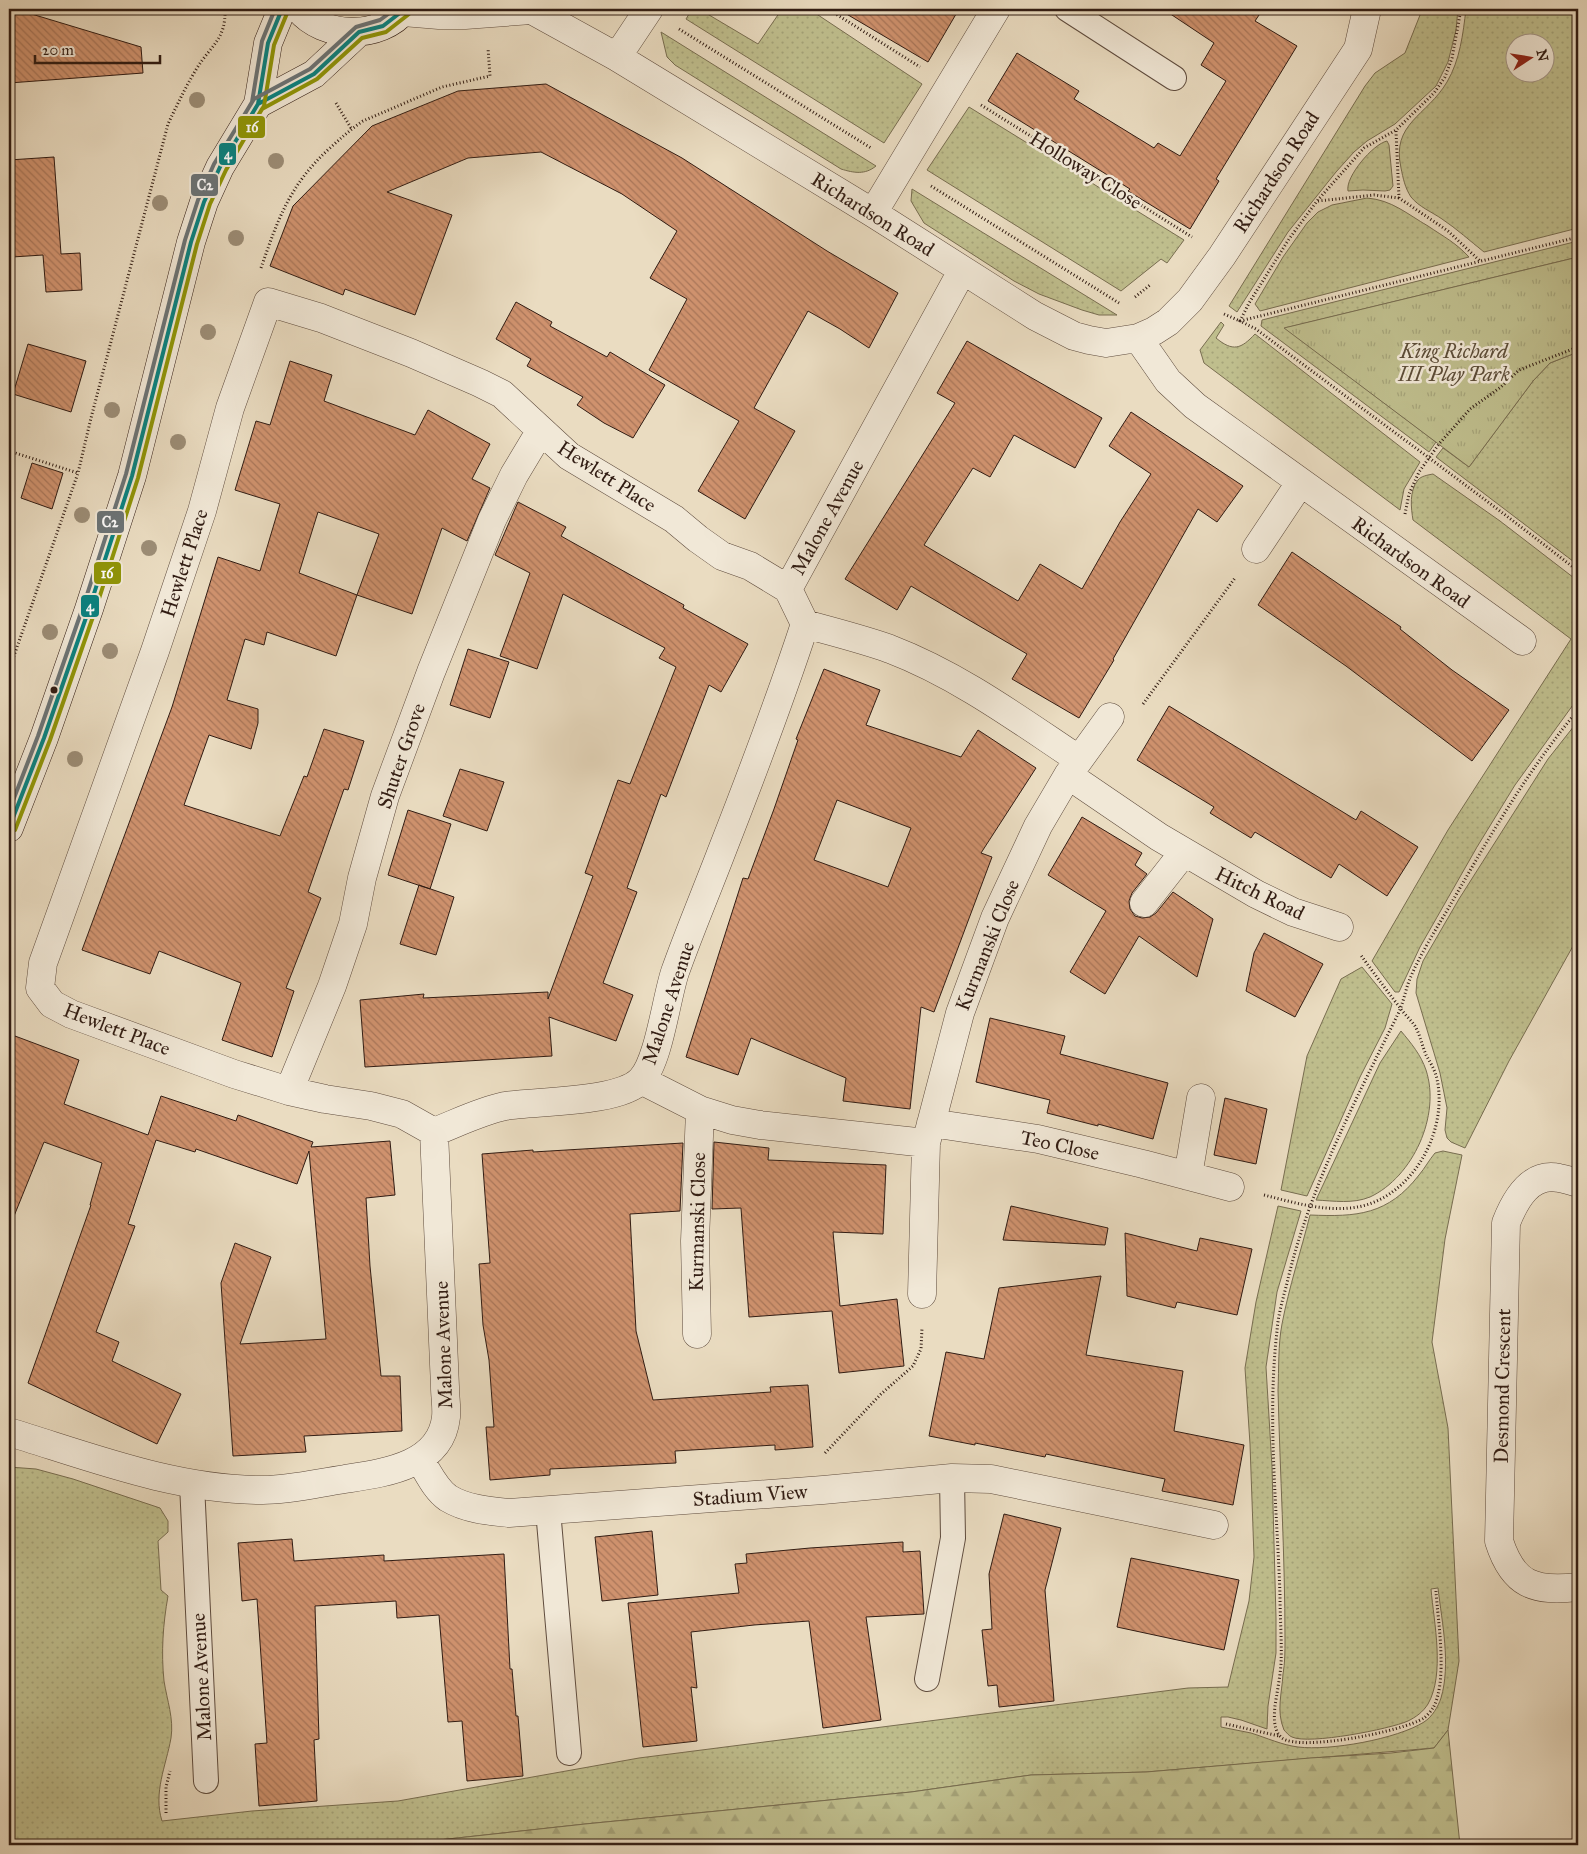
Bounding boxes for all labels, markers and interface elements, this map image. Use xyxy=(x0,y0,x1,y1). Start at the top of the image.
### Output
scale bar xyxy=(35,32,160,64)
north arrow xyxy=(1504,32,1554,82)
text: 20 m xyxy=(42,41,74,59)
text: N xyxy=(1533,48,1552,63)
street label: Richardson Road xyxy=(1228,107,1324,237)
line badge: 16 xyxy=(237,115,266,139)
text: 16 xyxy=(246,119,259,136)
street label: Holloway Close xyxy=(1025,126,1147,214)
line badge: 4 xyxy=(218,142,237,166)
text: 4 xyxy=(224,146,233,164)
street label: Richardson Road xyxy=(807,167,939,261)
line badge: C2 xyxy=(190,173,219,197)
text: C2 xyxy=(197,177,214,194)
park label: King Richard III Play Park xyxy=(1397,339,1510,386)
street label: Hewlett Place xyxy=(553,435,661,517)
street label: Malone Avenue xyxy=(785,455,869,579)
street label: Hewlett Place xyxy=(155,506,213,620)
line badge: C2 xyxy=(96,510,125,534)
street label: Richardson Road xyxy=(1347,511,1475,613)
text: C2 xyxy=(102,514,119,531)
line badge: 16 xyxy=(93,561,122,585)
text: 16 xyxy=(101,565,114,582)
line badge: 4 xyxy=(80,594,100,618)
text: 4 xyxy=(86,598,95,616)
unlabelled marker xyxy=(49,685,59,695)
street label: Shuter Grove xyxy=(372,700,430,812)
street label: Hitch Road xyxy=(1211,861,1309,925)
street label: Kurmanski Close xyxy=(950,876,1024,1014)
street label: Malone Avenue xyxy=(637,938,699,1068)
street label: Hewlett Place xyxy=(60,998,174,1060)
street label: Teo Close xyxy=(1018,1125,1102,1165)
street label: Kurmanski Close xyxy=(684,1152,710,1292)
street label: Malone Avenue xyxy=(429,1281,457,1409)
street label: Desmond Crescent xyxy=(1489,1308,1515,1464)
street label: Stadium View xyxy=(692,1479,809,1511)
street label: Malone Avenue xyxy=(186,1612,216,1742)

